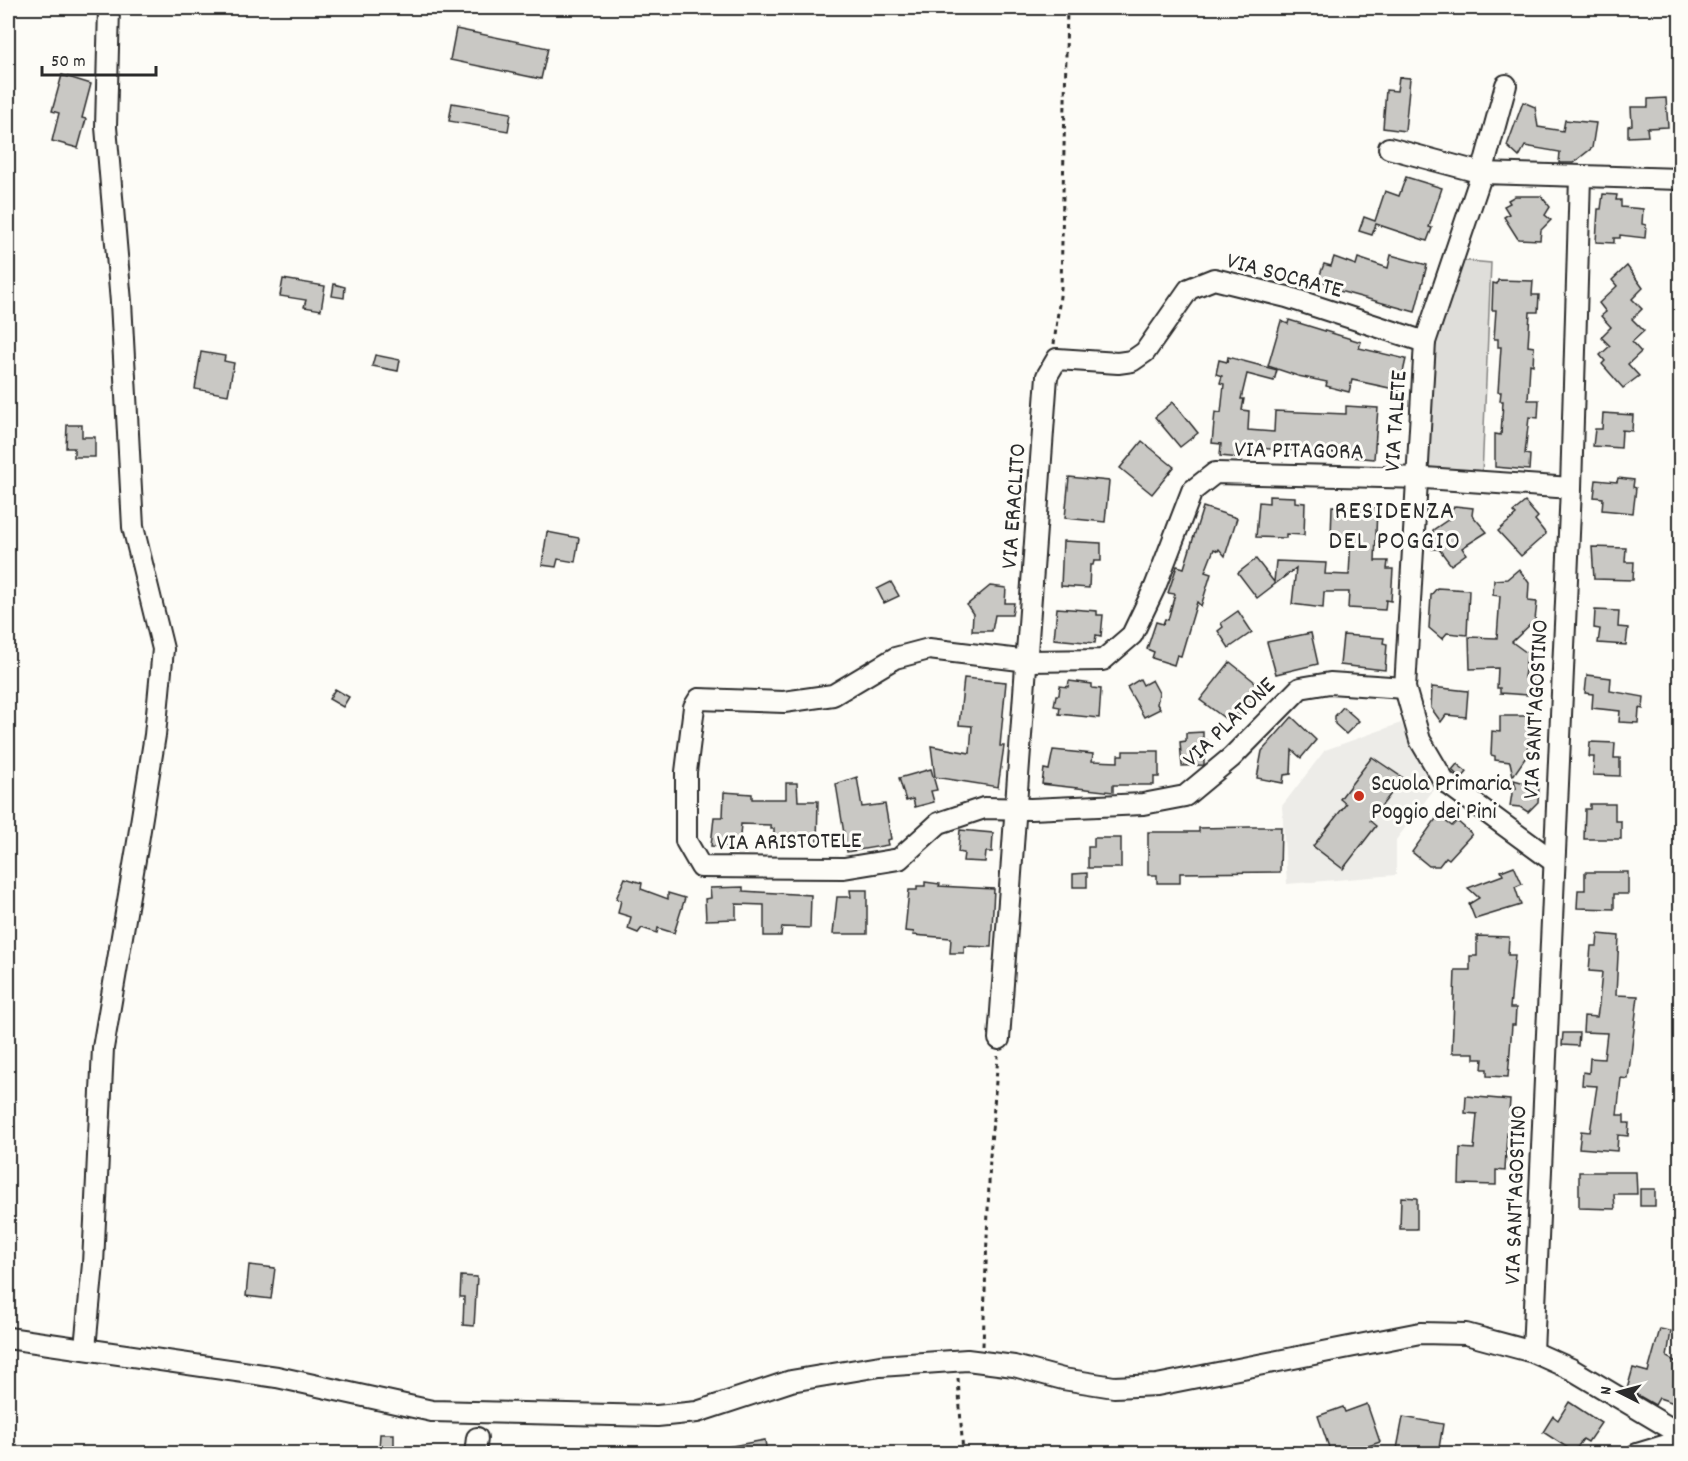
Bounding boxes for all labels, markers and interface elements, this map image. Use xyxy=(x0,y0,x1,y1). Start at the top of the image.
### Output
scale bar xyxy=(42,39,156,77)
text: 50 m xyxy=(51,50,86,75)
street label: VIA SOCRATE xyxy=(1222,245,1346,309)
street label: VIA TALETE xyxy=(1376,369,1417,473)
street label: VIA PITAGORA xyxy=(1234,434,1364,470)
street label: VIA ERACLITO xyxy=(994,442,1036,570)
district label: RESIDENZA DEL POGGIO xyxy=(1329,494,1461,561)
street label: VIA SANT'AGOSTINO xyxy=(1515,619,1559,800)
street label: VIA PLATONE xyxy=(1176,670,1284,776)
place label: Scuola Primaria Poggio dei Pini xyxy=(1371,768,1512,830)
marker: Scuola Primaria Poggio dei Pini xyxy=(1352,789,1366,803)
street label: VIA ARISTOTELE xyxy=(716,825,862,861)
street label: VIA SANT'AGOSTINO xyxy=(1497,1105,1537,1286)
north arrow xyxy=(1589,1362,1649,1422)
text: N xyxy=(1595,1385,1618,1396)

